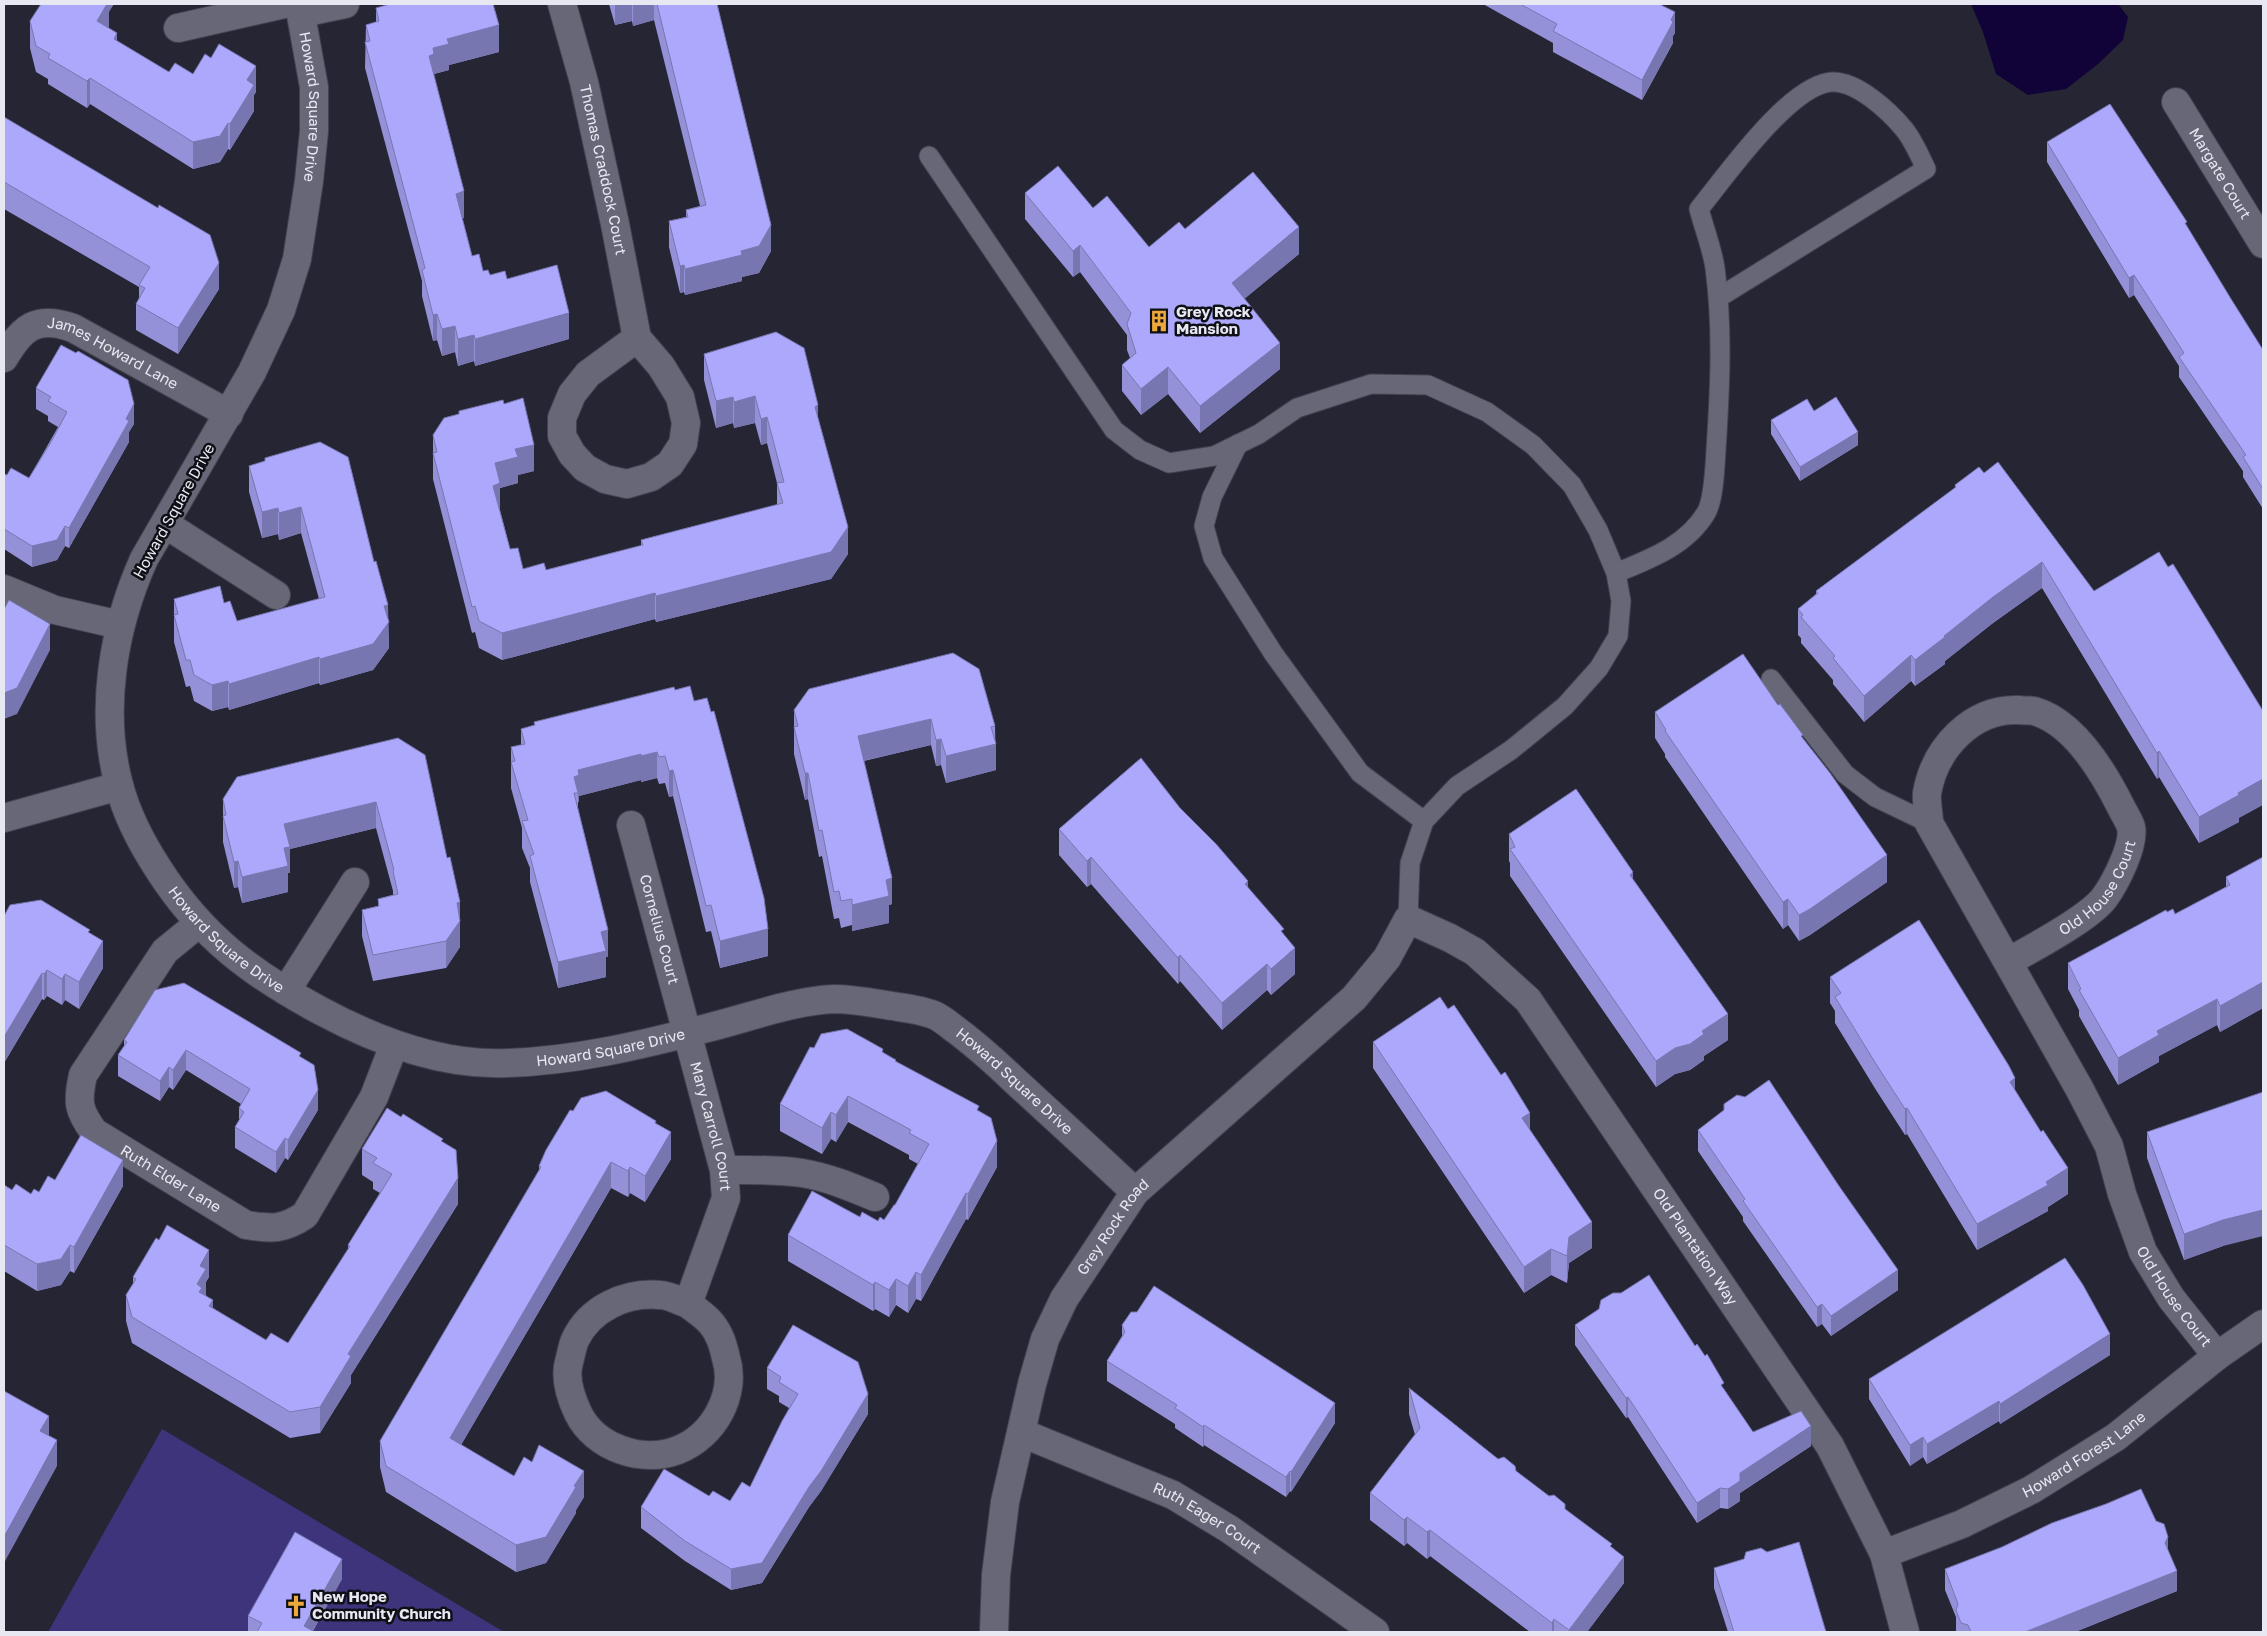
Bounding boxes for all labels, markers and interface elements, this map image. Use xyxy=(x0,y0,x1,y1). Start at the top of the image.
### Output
street label: Howard Square Drive xyxy=(296,30,324,183)
street label: Thomas Craddock Court xyxy=(577,83,631,256)
street label: Margate Court xyxy=(2186,124,2255,222)
place label: Grey Rock Mansion xyxy=(1176,302,1251,337)
building icon: Grey Rock Mansion xyxy=(1146,308,1172,334)
street label: James Howard Lane xyxy=(47,313,182,392)
street label: Howard Square Drive xyxy=(129,440,218,581)
street label: Old House Court xyxy=(2055,838,2138,939)
street label: Cornelius Court xyxy=(637,872,683,986)
street label: Howard Square Drive xyxy=(165,882,288,996)
street label: Howard Square Drive xyxy=(953,1023,1077,1138)
street label: Howard Square Drive xyxy=(535,1024,687,1069)
street label: Mary Carroll Court xyxy=(687,1059,735,1192)
street label: Ruth Elder Lane xyxy=(118,1140,225,1216)
street label: Grey Rock Road xyxy=(1073,1174,1152,1278)
street label: Old Plantation Way xyxy=(1650,1184,1742,1309)
street label: Old House Court xyxy=(2133,1242,2216,1350)
street label: Howard Forest Lane xyxy=(2019,1407,2149,1501)
street label: Ruth Eager Court xyxy=(1151,1478,1265,1557)
place label: New Hope Community Church xyxy=(312,1587,451,1622)
church icon: New Hope Community Church xyxy=(283,1593,309,1619)

